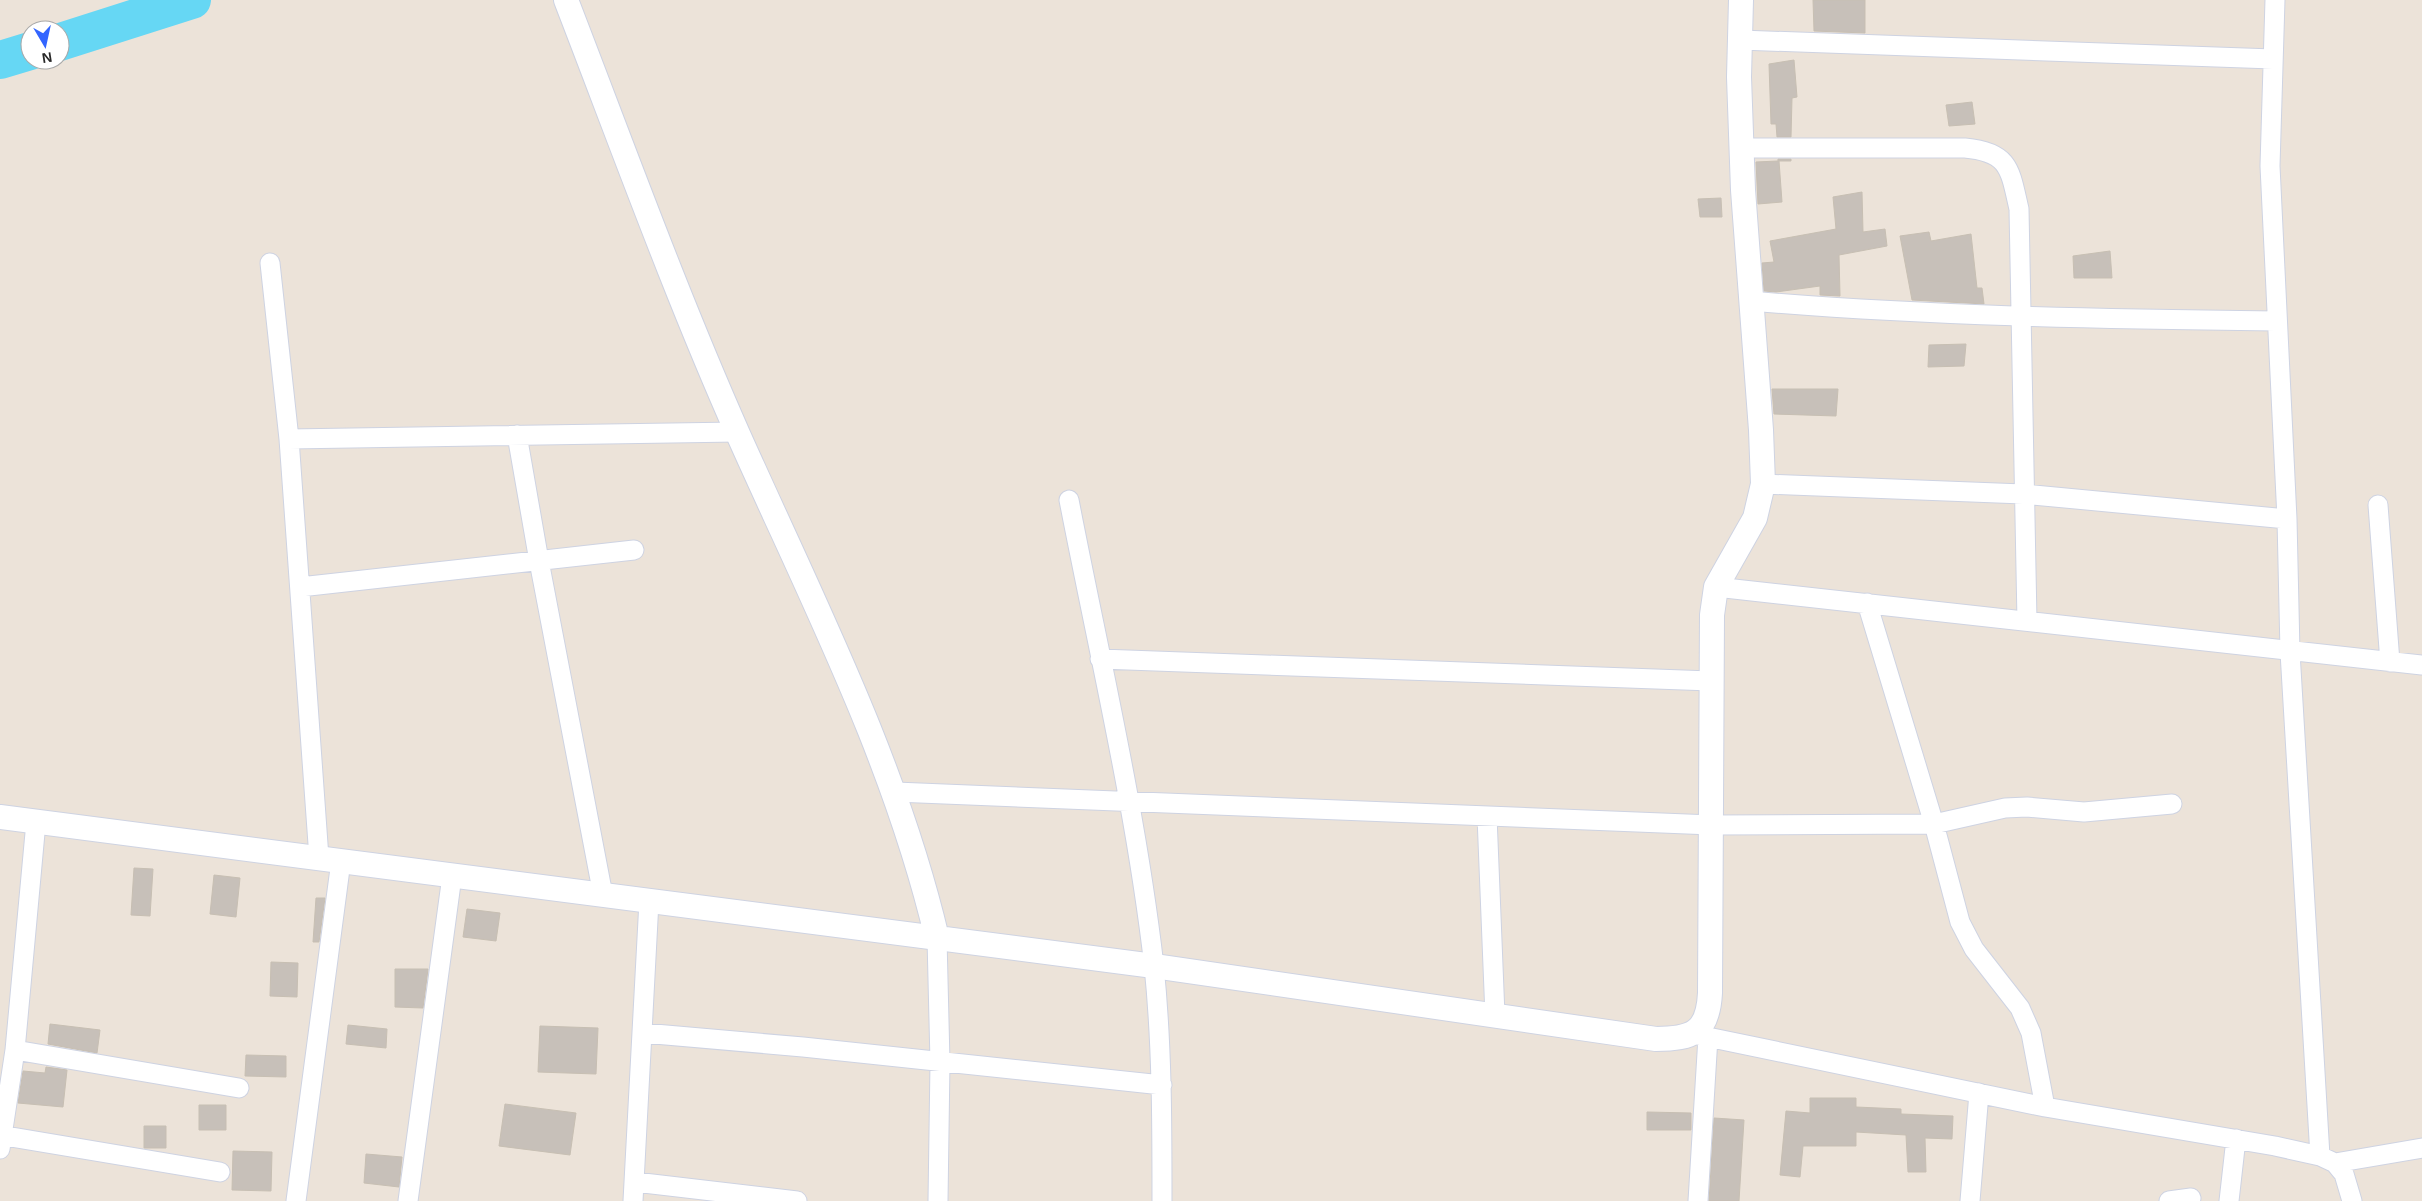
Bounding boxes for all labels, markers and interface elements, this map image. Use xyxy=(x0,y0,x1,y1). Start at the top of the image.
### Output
north arrow xyxy=(20,20,70,70)
text: N xyxy=(41,49,53,67)

